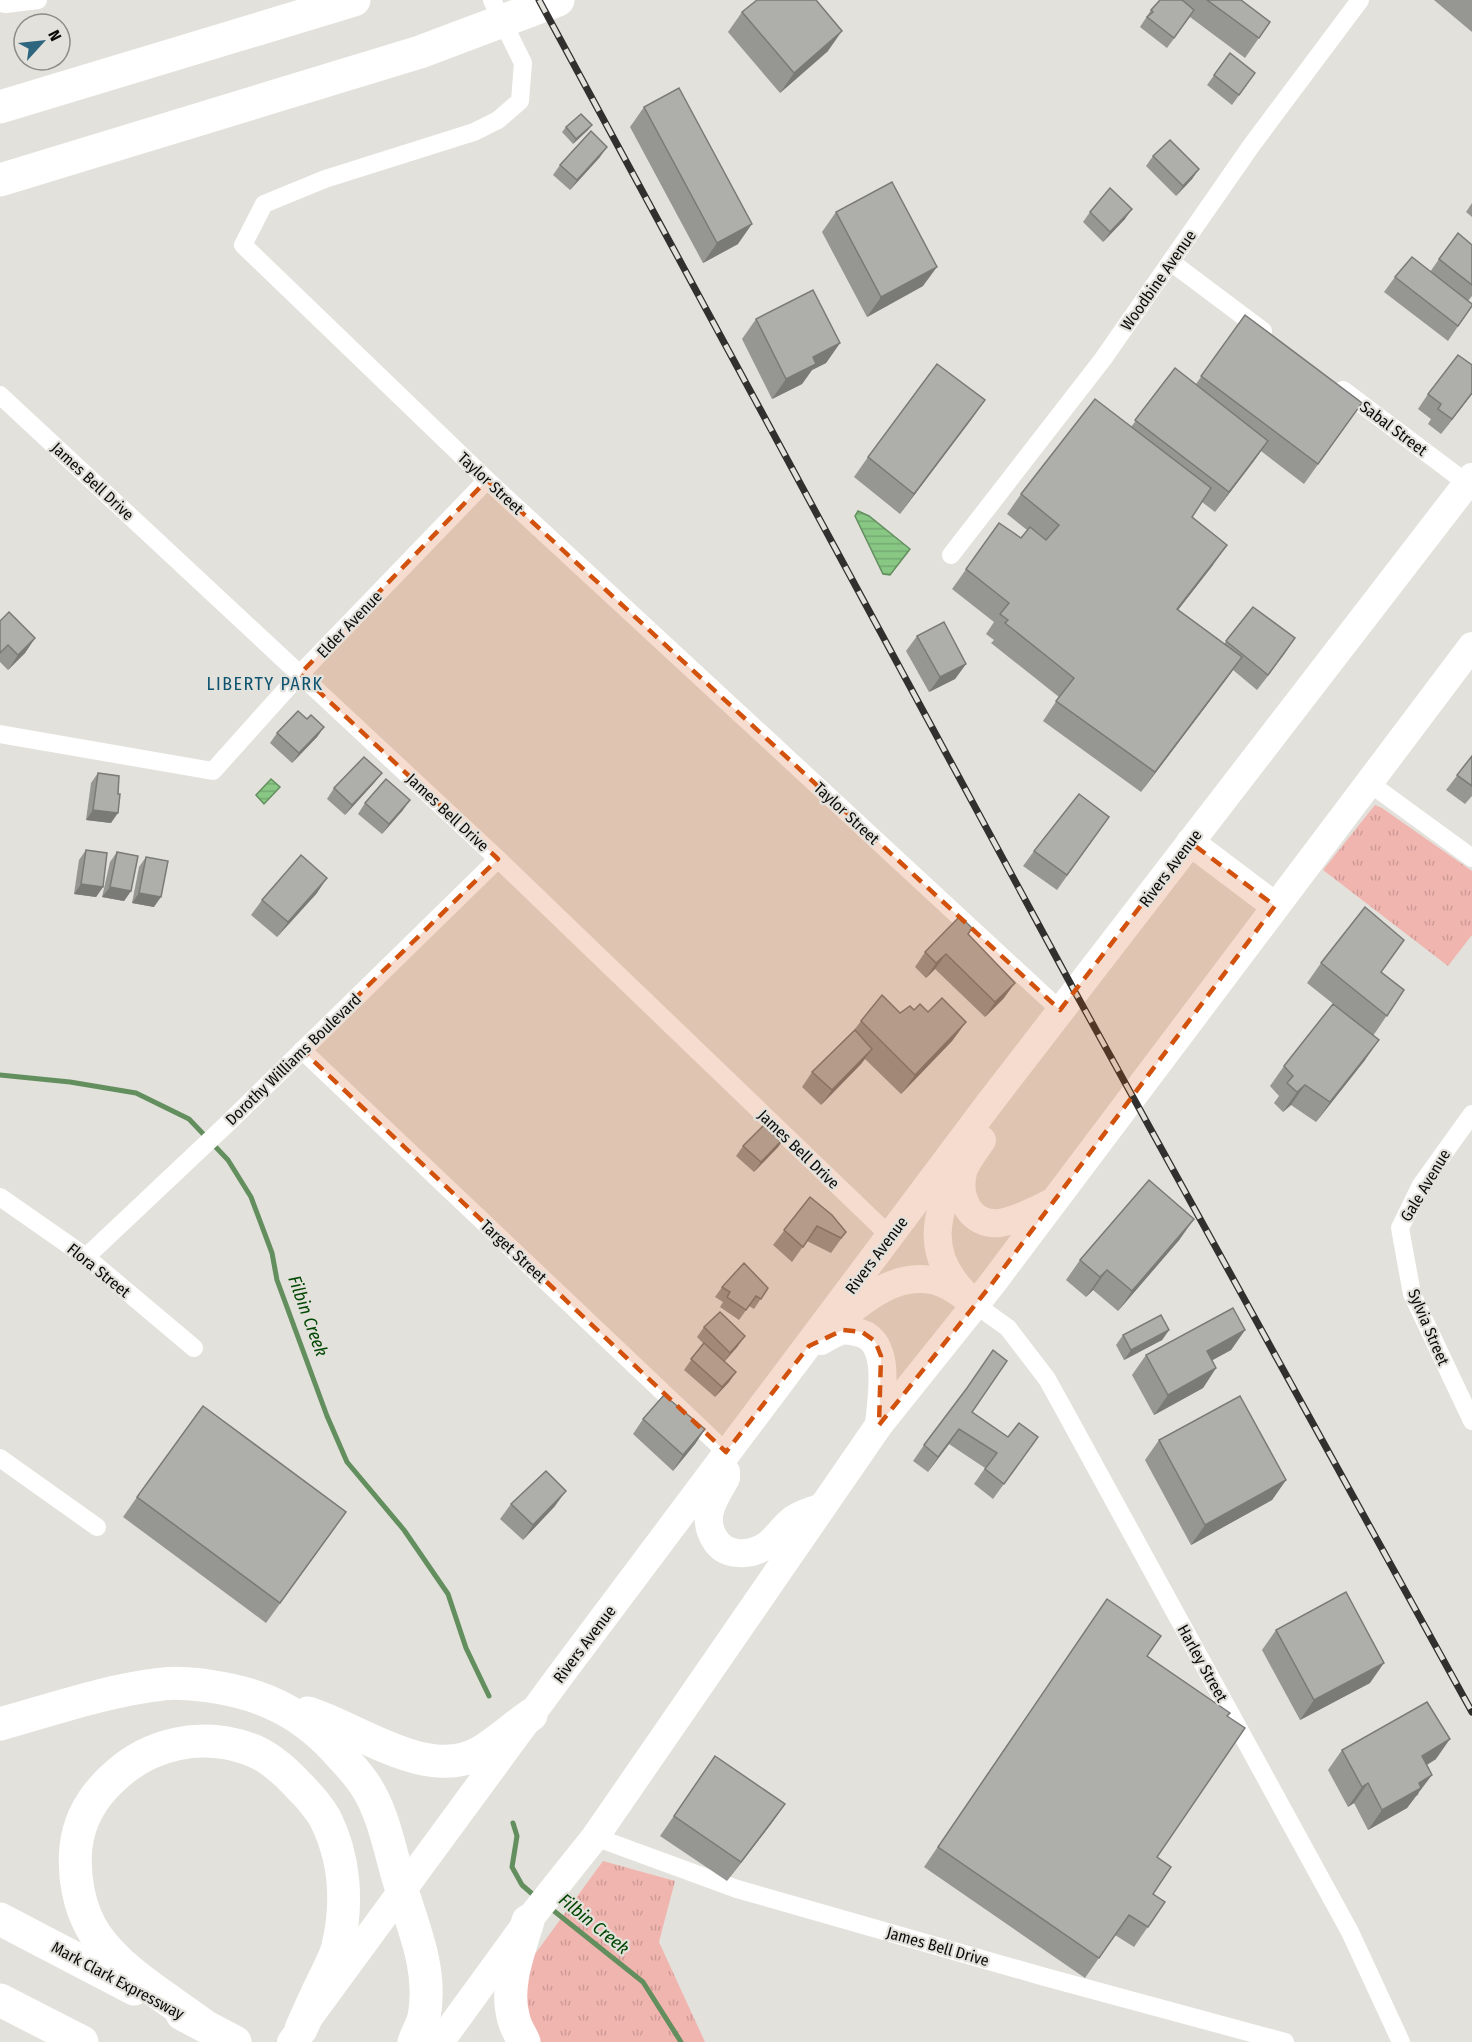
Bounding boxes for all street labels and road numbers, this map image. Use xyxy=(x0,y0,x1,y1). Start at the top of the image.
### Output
street label: Woodbine Avenue xyxy=(1117,226,1200,334)
street label: Sabal Street xyxy=(1356,397,1432,460)
street label: James Bell Drive xyxy=(48,438,138,524)
street label: Taylor Street xyxy=(454,448,528,519)
street label: Elder Avenue xyxy=(313,587,386,662)
street label: James Bell Drive xyxy=(403,769,493,855)
street label: Taylor Street xyxy=(810,778,884,849)
street label: Rivers Avenue xyxy=(1135,826,1206,911)
street label: Dorothy Williams Boulevard xyxy=(222,990,365,1129)
street label: James Bell Drive xyxy=(754,1106,843,1193)
street label: Gale Avenue xyxy=(1396,1146,1454,1225)
street label: Rivers Avenue xyxy=(841,1213,912,1298)
street label: Target Street xyxy=(477,1216,551,1287)
street label: Flora Street xyxy=(63,1239,135,1302)
street label: Sylvia Street xyxy=(1404,1286,1453,1369)
street label: Rivers Avenue xyxy=(549,1602,620,1687)
street label: Harley Street xyxy=(1174,1621,1232,1706)
street label: James Bell Drive xyxy=(884,1923,991,1970)
street label: Mark Clark Expressway xyxy=(48,1937,188,2024)

